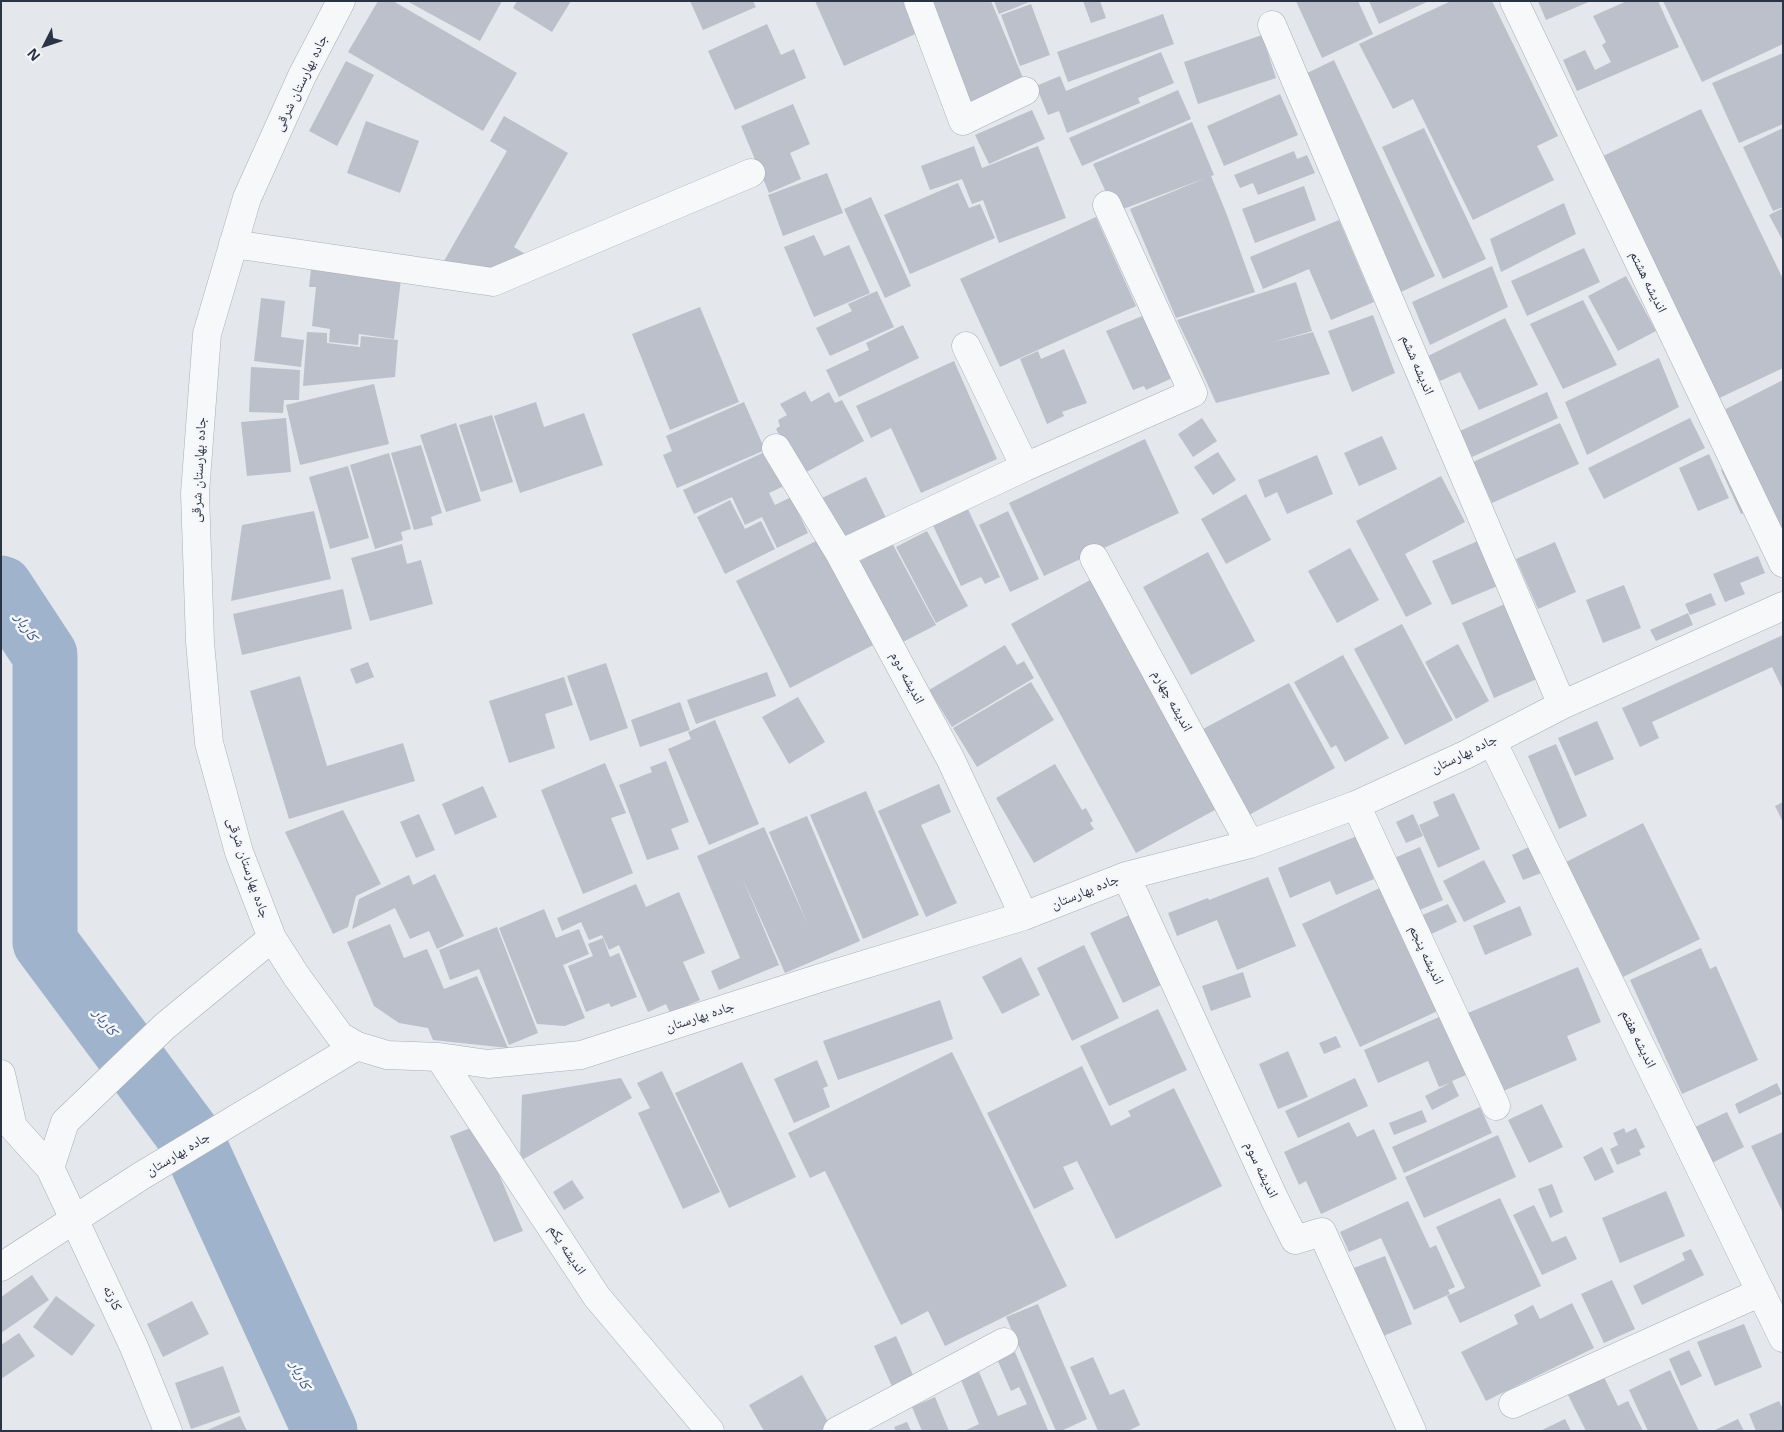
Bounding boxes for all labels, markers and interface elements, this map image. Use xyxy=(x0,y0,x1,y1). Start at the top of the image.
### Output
north arrow xyxy=(20,20,70,70)
street label: جاده بهارستان شرقی xyxy=(270,32,332,134)
text: N xyxy=(22,45,44,66)
street label: اندیشه هشتم xyxy=(1626,248,1670,316)
street label: اندیشه ششم xyxy=(1397,332,1437,398)
street label: جاده بهارستان شرقی xyxy=(188,417,210,523)
water label: کاربار xyxy=(10,610,42,644)
street label: اندیشه دوم xyxy=(886,649,928,707)
street label: اندیشه چهارم xyxy=(1148,667,1196,735)
street label: جاده بهارستان xyxy=(1428,731,1500,777)
street label: جاده بهارستان شرقی xyxy=(223,815,273,921)
street label: جاده بهارستان xyxy=(1049,871,1121,913)
street label: اندیشه پنجم xyxy=(1405,923,1447,987)
street label: جاده بهارستان xyxy=(663,998,737,1036)
water label: کاربار xyxy=(89,1005,121,1039)
street label: اندیشه هفتم xyxy=(1617,1007,1659,1071)
street label: جاده بهارستان xyxy=(143,1128,213,1180)
street label: اندیشه سوم xyxy=(1241,1139,1281,1201)
street label: اندیشه یکم xyxy=(545,1222,589,1278)
street label: کارته xyxy=(99,1283,125,1313)
water label: کاربار xyxy=(286,1358,314,1392)

